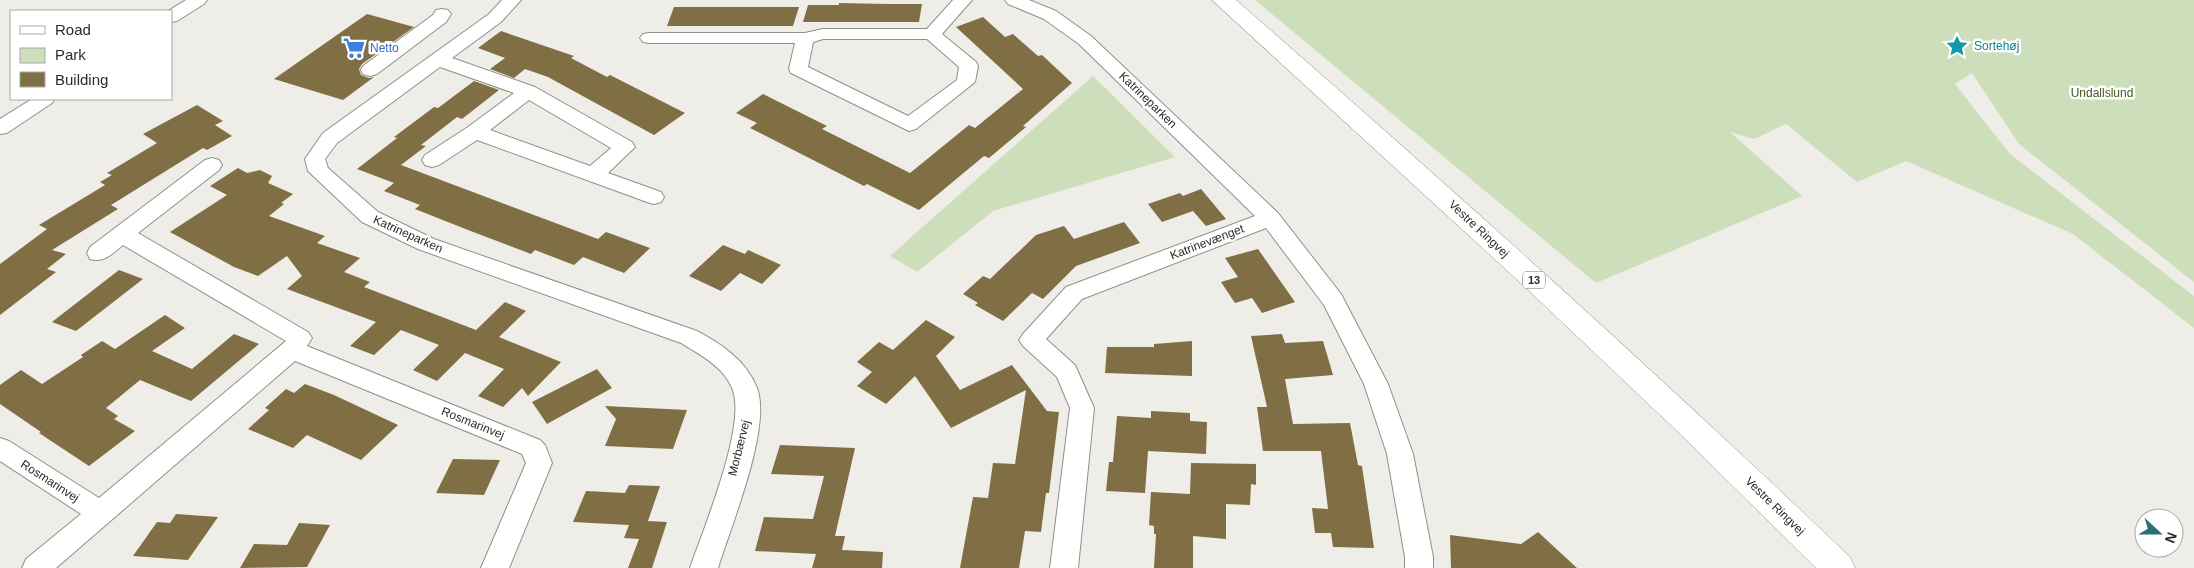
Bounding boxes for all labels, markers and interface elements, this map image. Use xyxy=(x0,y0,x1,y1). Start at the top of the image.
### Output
legend xyxy=(10,10,172,100)
text: Road xyxy=(55,21,91,38)
place icon: Sortehøj xyxy=(1944,33,1970,59)
supermarket icon: Netto xyxy=(341,35,367,61)
place label: Sortehøj xyxy=(1974,39,2019,53)
place label: Netto xyxy=(370,41,399,55)
text: Park xyxy=(55,46,86,63)
street label: Katrineparken xyxy=(1116,69,1180,131)
text: Building xyxy=(55,71,108,88)
park label: Undallslund xyxy=(2071,86,2133,100)
street label: Vestre Ringvej xyxy=(1446,197,1512,261)
street label: Katrineparken xyxy=(371,212,445,256)
street label: Katrinevænget xyxy=(1168,221,1247,263)
road number: 13 xyxy=(1523,272,1545,288)
street label: Rosmarinvej xyxy=(439,404,507,442)
street label: Morbærvej xyxy=(725,418,753,478)
street label: Rosmarinvej xyxy=(18,457,82,505)
street label: Vestre Ringvej xyxy=(1742,474,1808,538)
north arrow xyxy=(2134,508,2184,558)
text: N xyxy=(2162,530,2180,545)

